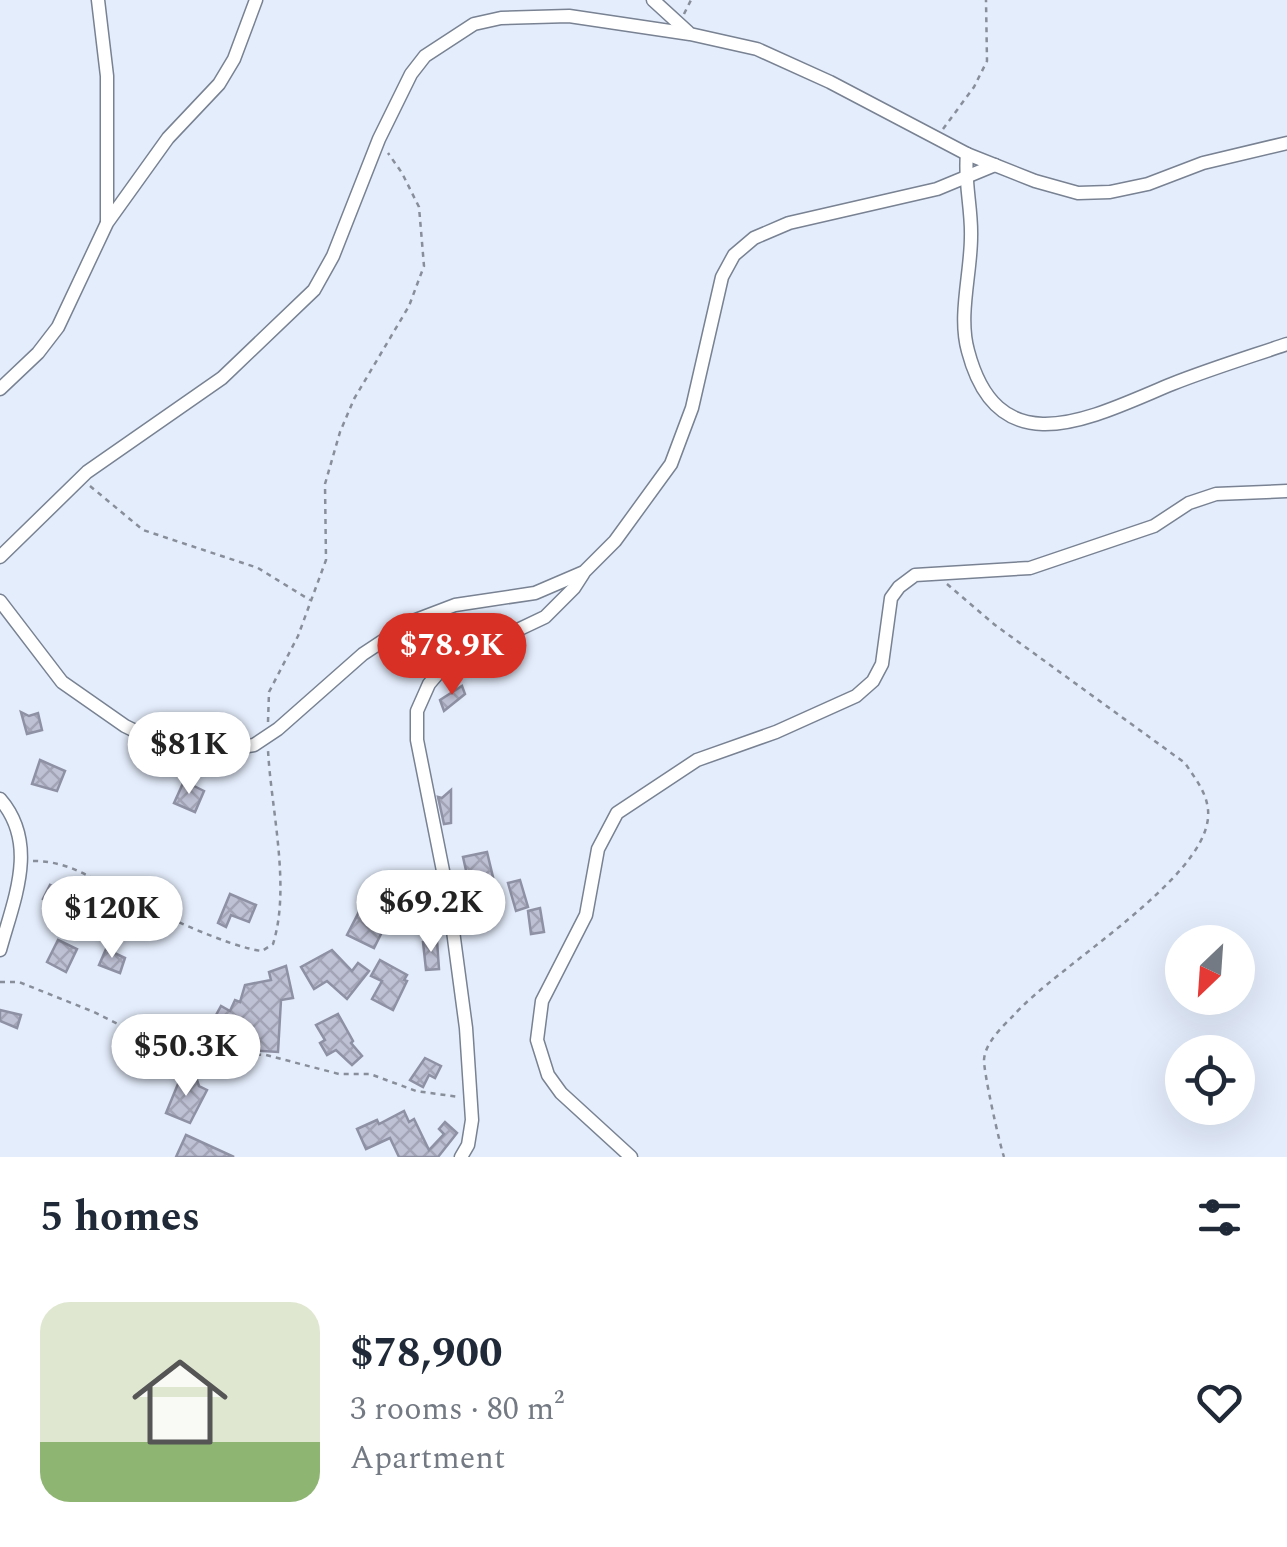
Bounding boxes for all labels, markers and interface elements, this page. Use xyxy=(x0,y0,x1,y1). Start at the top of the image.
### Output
pin: $78.9K xyxy=(371,613,533,698)
text: $78.9K xyxy=(399,621,505,670)
pin: $81K xyxy=(130,712,248,797)
text: $81K xyxy=(150,720,228,769)
pin: $69.2K xyxy=(350,870,512,955)
pin: $120K xyxy=(42,876,182,961)
text: $69.2K xyxy=(378,878,484,927)
text: $120K xyxy=(64,884,160,933)
north arrow xyxy=(1165,925,1255,1015)
map controls xyxy=(1165,925,1255,1125)
pin: $50.3K xyxy=(105,1014,267,1099)
text: $50.3K xyxy=(133,1022,239,1071)
button: locate xyxy=(1165,1035,1255,1125)
text: 5 homes xyxy=(40,1186,200,1249)
icon: filters xyxy=(1192,1190,1247,1245)
text: $78,900 xyxy=(350,1322,503,1385)
icon: home xyxy=(120,1342,240,1462)
icon: heart xyxy=(1192,1375,1247,1430)
text: 3 rooms · 80 m² xyxy=(350,1385,564,1434)
text: Apartment xyxy=(350,1434,505,1483)

